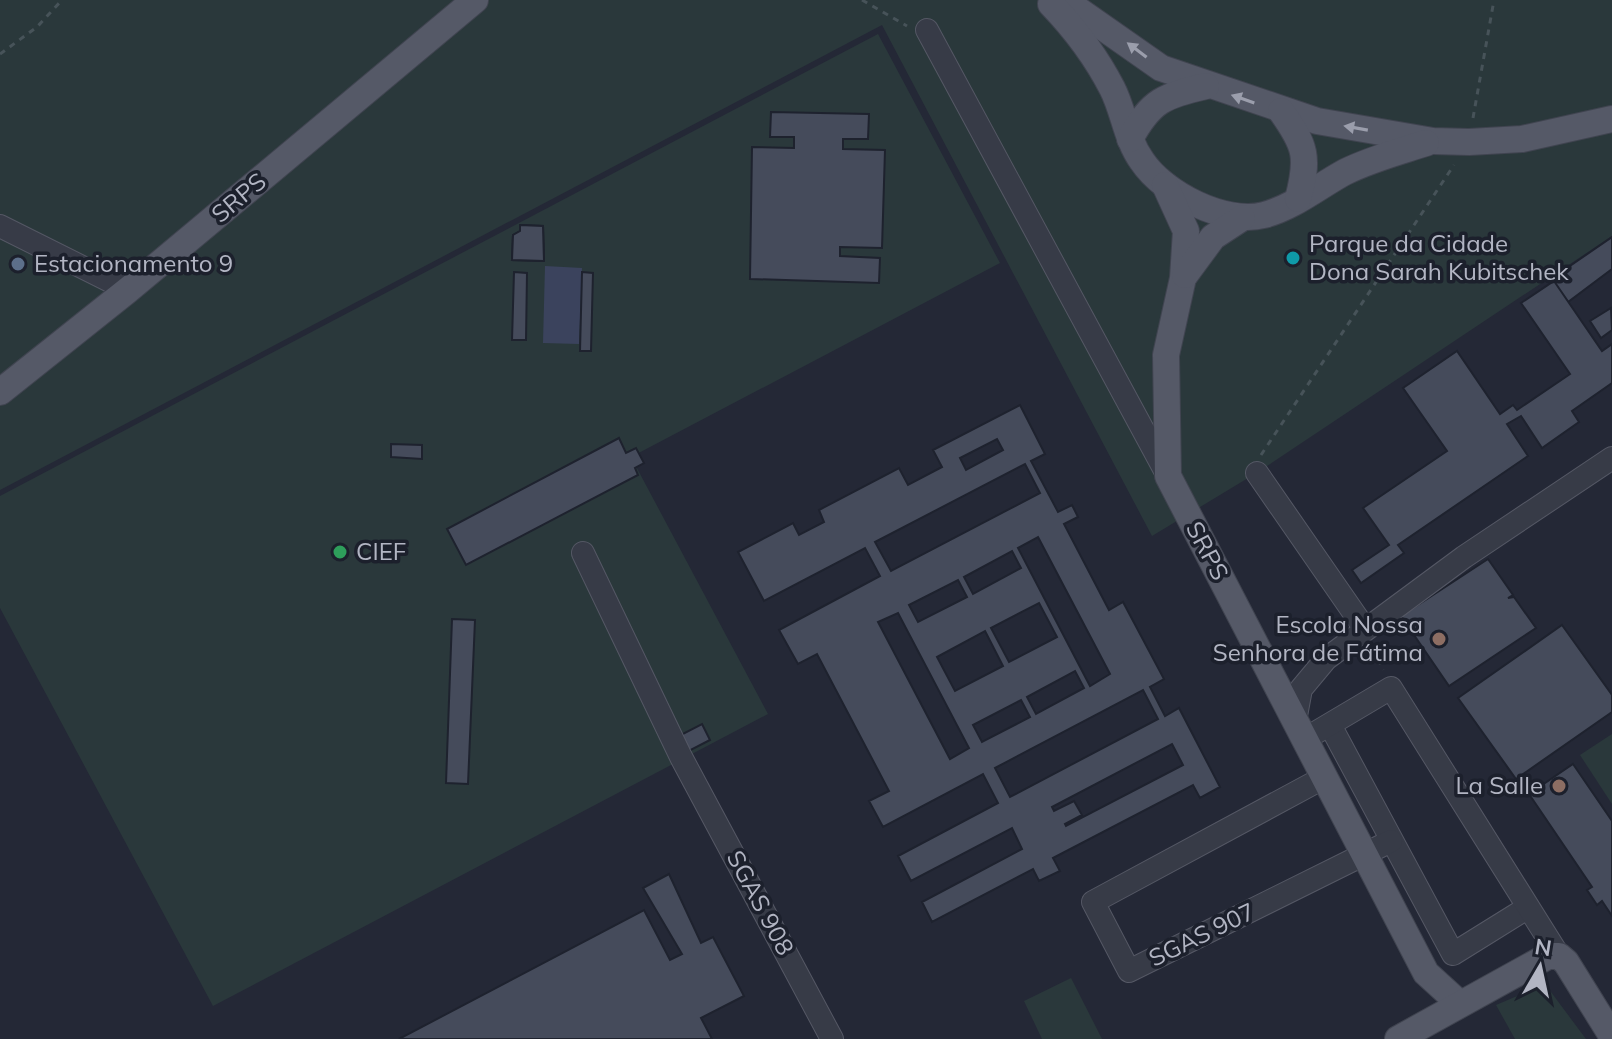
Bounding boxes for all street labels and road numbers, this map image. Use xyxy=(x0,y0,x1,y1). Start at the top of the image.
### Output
street label: SRPS xyxy=(205,166,272,229)
street label: SRPS xyxy=(1180,516,1236,585)
street label: SGAS 908 xyxy=(721,845,801,960)
street label: SGAS 907 xyxy=(1144,896,1260,973)

